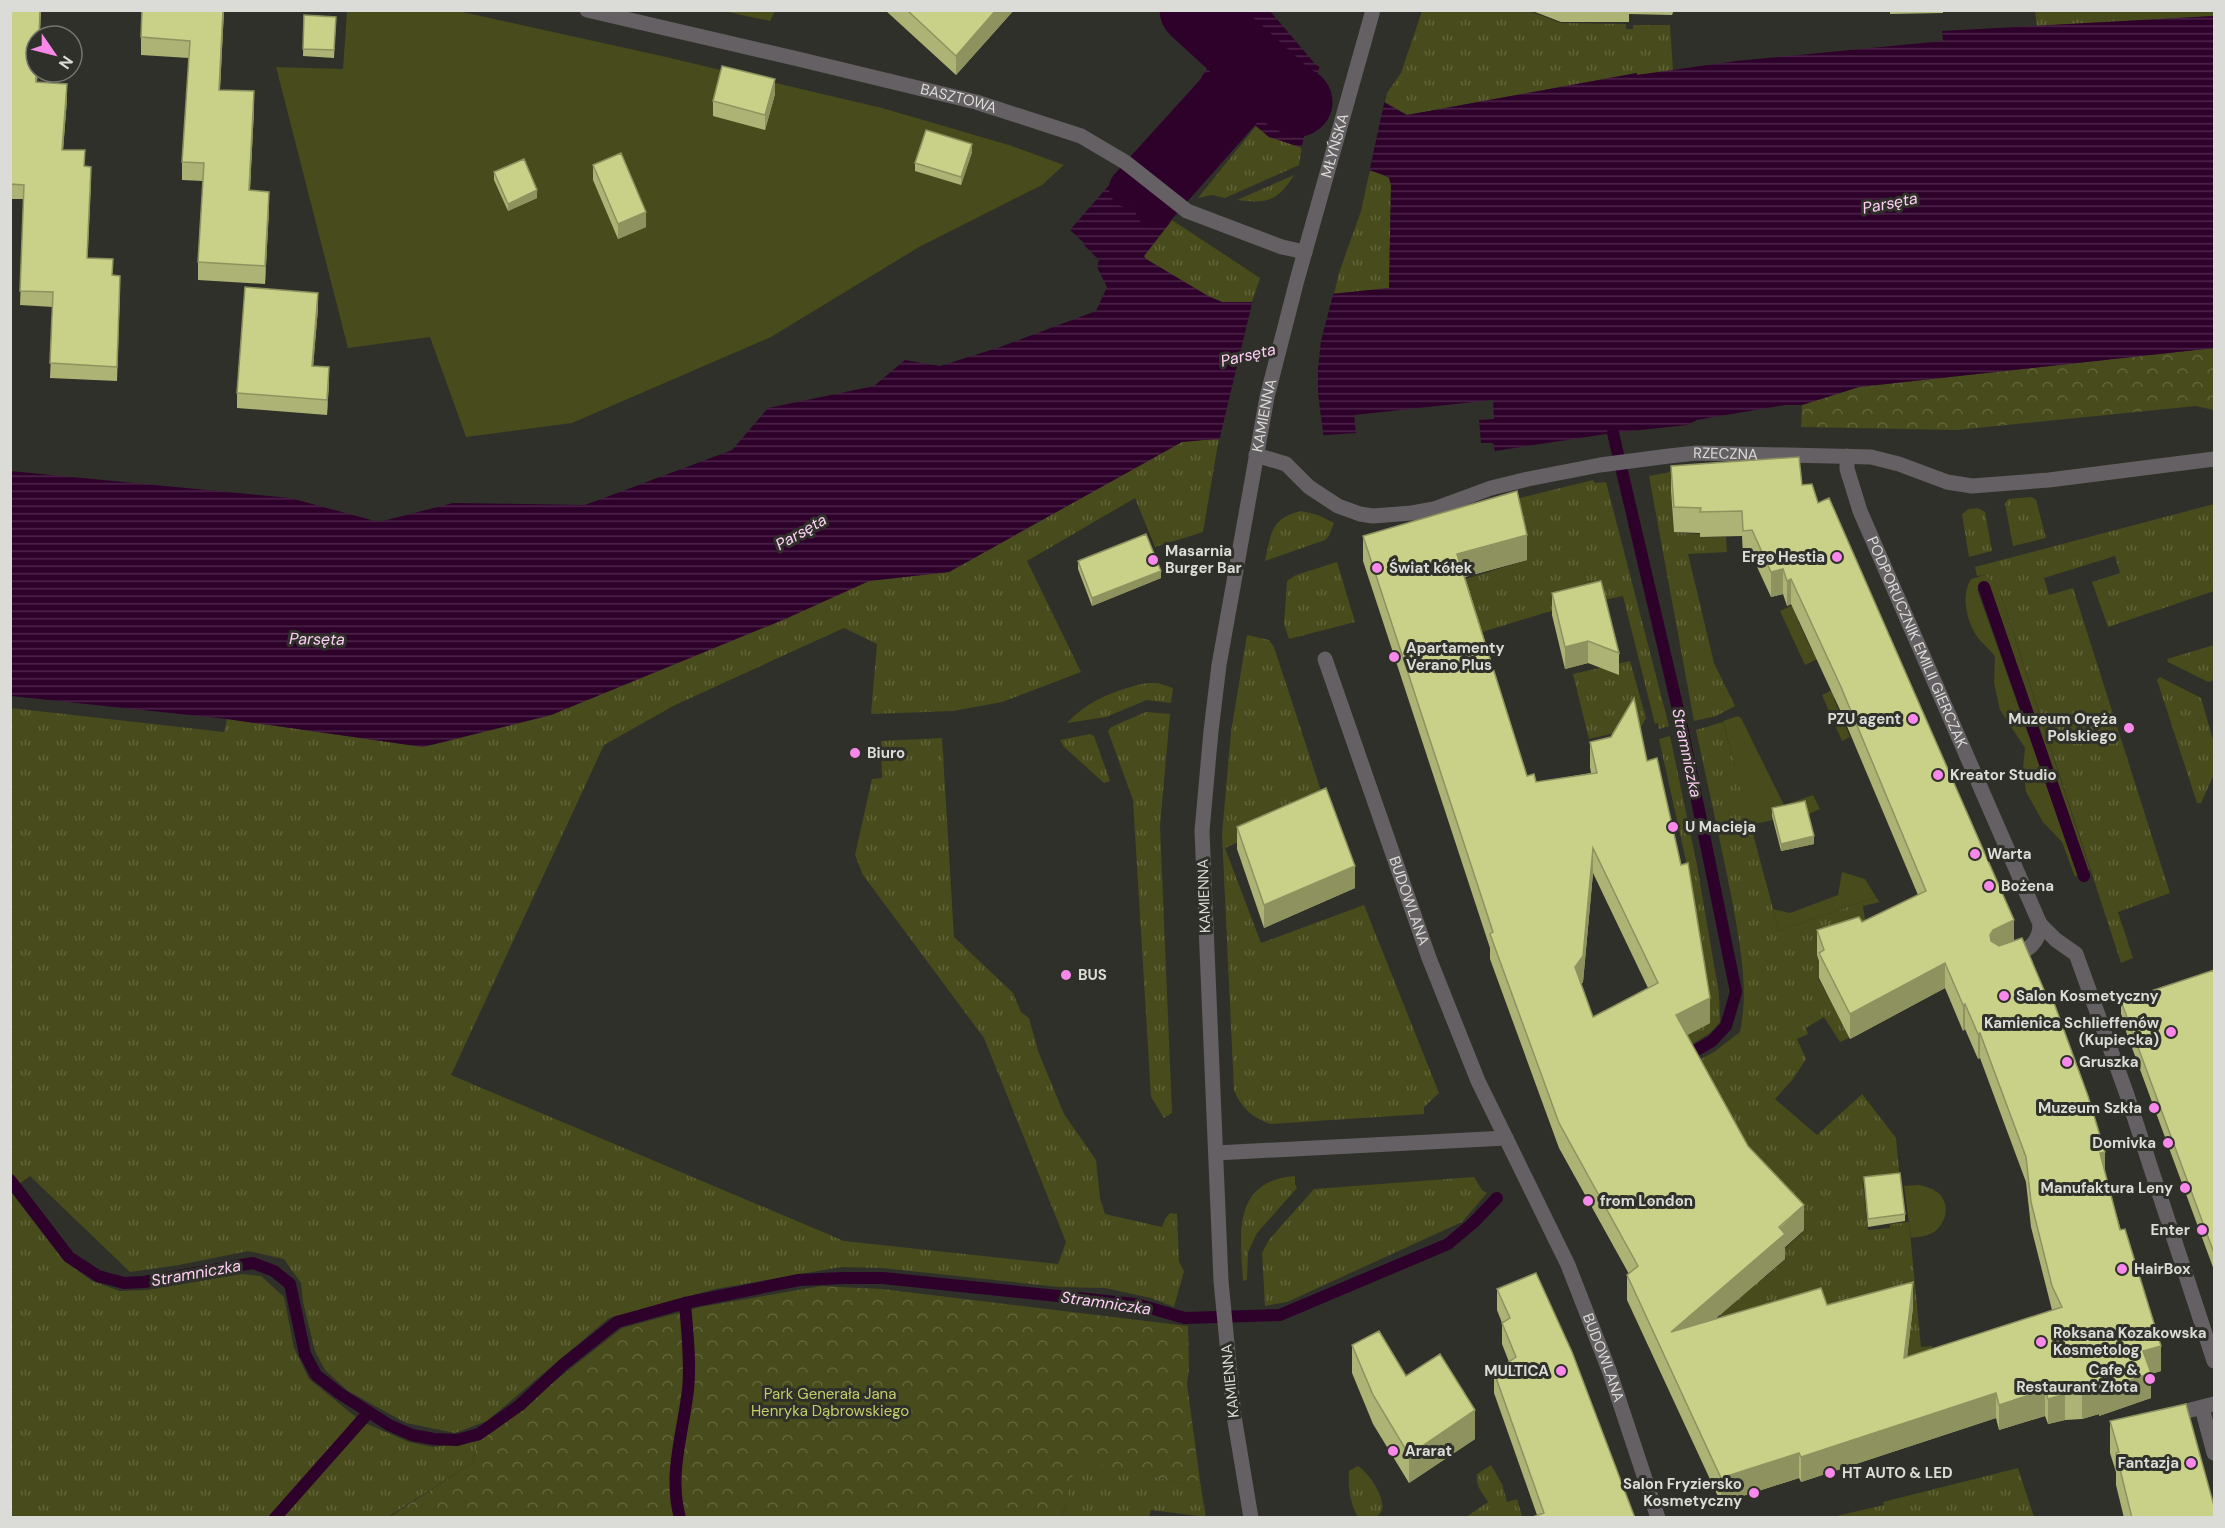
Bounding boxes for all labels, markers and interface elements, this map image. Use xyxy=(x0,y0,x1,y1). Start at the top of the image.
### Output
north arrow xyxy=(24,24,84,84)
text: N xyxy=(54,52,78,73)
street label: BASZTOWA xyxy=(918,79,999,118)
street label: MŁYŃSKA xyxy=(1316,111,1353,180)
water label: Parsęta xyxy=(1861,187,1920,219)
water label: Parsęta xyxy=(1218,338,1278,372)
street label: KAMIENNA xyxy=(1247,377,1281,454)
street label: RZECZNA xyxy=(1693,443,1758,464)
water label: Parsęta xyxy=(772,509,831,555)
street label: PODPORUCZNIK EMILII GIERCZAK xyxy=(1862,533,1972,751)
place label: Masarnia Burger Bar xyxy=(1165,541,1242,578)
place label: Ergo Hestia xyxy=(1742,547,1825,567)
marker: Ergo Hestia xyxy=(1830,550,1844,564)
marker: Masarnia Burger Bar xyxy=(1146,553,1160,567)
place label: Świat kółek xyxy=(1389,558,1473,578)
marker: Świat kółek xyxy=(1370,561,1384,575)
water label: Parsęta xyxy=(289,628,345,650)
place label: Apartamenty Verano Plus xyxy=(1406,638,1505,675)
marker: Apartamenty Verano Plus xyxy=(1387,650,1401,664)
water label: Stramniczka xyxy=(1667,706,1707,800)
place label: PZU agent xyxy=(1827,709,1901,729)
place label: Muzeum Oręża Polskiego xyxy=(2008,709,2117,746)
marker: PZU agent xyxy=(1906,712,1920,726)
marker: Muzeum Oręża Polskiego xyxy=(2122,721,2136,735)
place label: Biuro xyxy=(867,743,905,763)
marker: Biuro xyxy=(848,746,862,760)
place label: Kreator Studio xyxy=(1950,765,2057,785)
marker: Kreator Studio xyxy=(1931,768,1945,782)
place label: U Macieja xyxy=(1685,817,1756,837)
marker: U Macieja xyxy=(1666,820,1680,834)
place label: Warta xyxy=(1987,844,2032,864)
marker: Warta xyxy=(1968,847,1982,861)
street label: BUDOWLANA xyxy=(1384,853,1434,948)
street label: KAMIENNA xyxy=(1193,859,1215,933)
place label: Bożena xyxy=(2001,876,2054,896)
marker: Bożena xyxy=(1982,879,1996,893)
place label: BUS xyxy=(1078,965,1107,985)
marker: BUS xyxy=(1059,968,1073,982)
place label: Salon Kosmetyczny xyxy=(2016,986,2159,1006)
marker: Salon Kosmetyczny xyxy=(1997,989,2011,1003)
place label: Kamienica Schlieffenów (Kupiecka) xyxy=(1984,1013,2160,1050)
marker: Kamienica Schlieffenów (Kupiecka) xyxy=(2164,1025,2178,1039)
place label: Gruszka xyxy=(2079,1052,2139,1072)
marker: Gruszka xyxy=(2060,1055,2074,1069)
place label: Muzeum Szkła xyxy=(2038,1098,2142,1118)
marker: Muzeum Szkła xyxy=(2147,1101,2161,1115)
place label: Domivka xyxy=(2092,1133,2156,1153)
marker: Domivka xyxy=(2161,1136,2175,1150)
place label: Manufaktura Leny xyxy=(2040,1178,2173,1198)
marker: Manufaktura Leny xyxy=(2178,1181,2192,1195)
place label: from London xyxy=(1600,1191,1693,1211)
marker: from London xyxy=(1581,1194,1595,1208)
place label: Enter xyxy=(2151,1220,2190,1240)
marker: Enter xyxy=(2195,1223,2209,1237)
water label: Stramniczka xyxy=(150,1255,243,1291)
place label: HairBox xyxy=(2134,1259,2191,1279)
marker: HairBox xyxy=(2115,1262,2129,1276)
water label: Stramniczka xyxy=(1060,1286,1153,1320)
street label: BUDOWLANA xyxy=(1578,1310,1629,1405)
place label: Roksana Kozakowska Kosmetolog xyxy=(2053,1323,2207,1360)
marker: Roksana Kozakowska Kosmetolog xyxy=(2034,1335,2048,1349)
street label: KAMIENNA xyxy=(1216,1343,1244,1419)
place label: Cafe & Restaurant Złota xyxy=(2016,1360,2138,1397)
place label: MULTICA xyxy=(1484,1361,1549,1381)
marker: MULTICA xyxy=(1554,1364,1568,1378)
marker: Cafe & Restaurant Złota xyxy=(2143,1372,2157,1386)
park label: Park Generała Jana Henryka Dąbrowskiego xyxy=(751,1384,909,1421)
place label: Ararat xyxy=(1405,1441,1452,1461)
marker: Ararat xyxy=(1386,1444,1400,1458)
place label: Fantazja xyxy=(2118,1453,2179,1473)
marker: Fantazja xyxy=(2184,1456,2198,1470)
place label: HT AUTO & LED xyxy=(1842,1463,1953,1483)
marker: HT AUTO & LED xyxy=(1823,1466,1837,1480)
place label: Salon Fryziersko Kosmetyczny xyxy=(1623,1474,1742,1511)
marker: Salon Fryziersko Kosmetyczny xyxy=(1747,1486,1761,1500)

